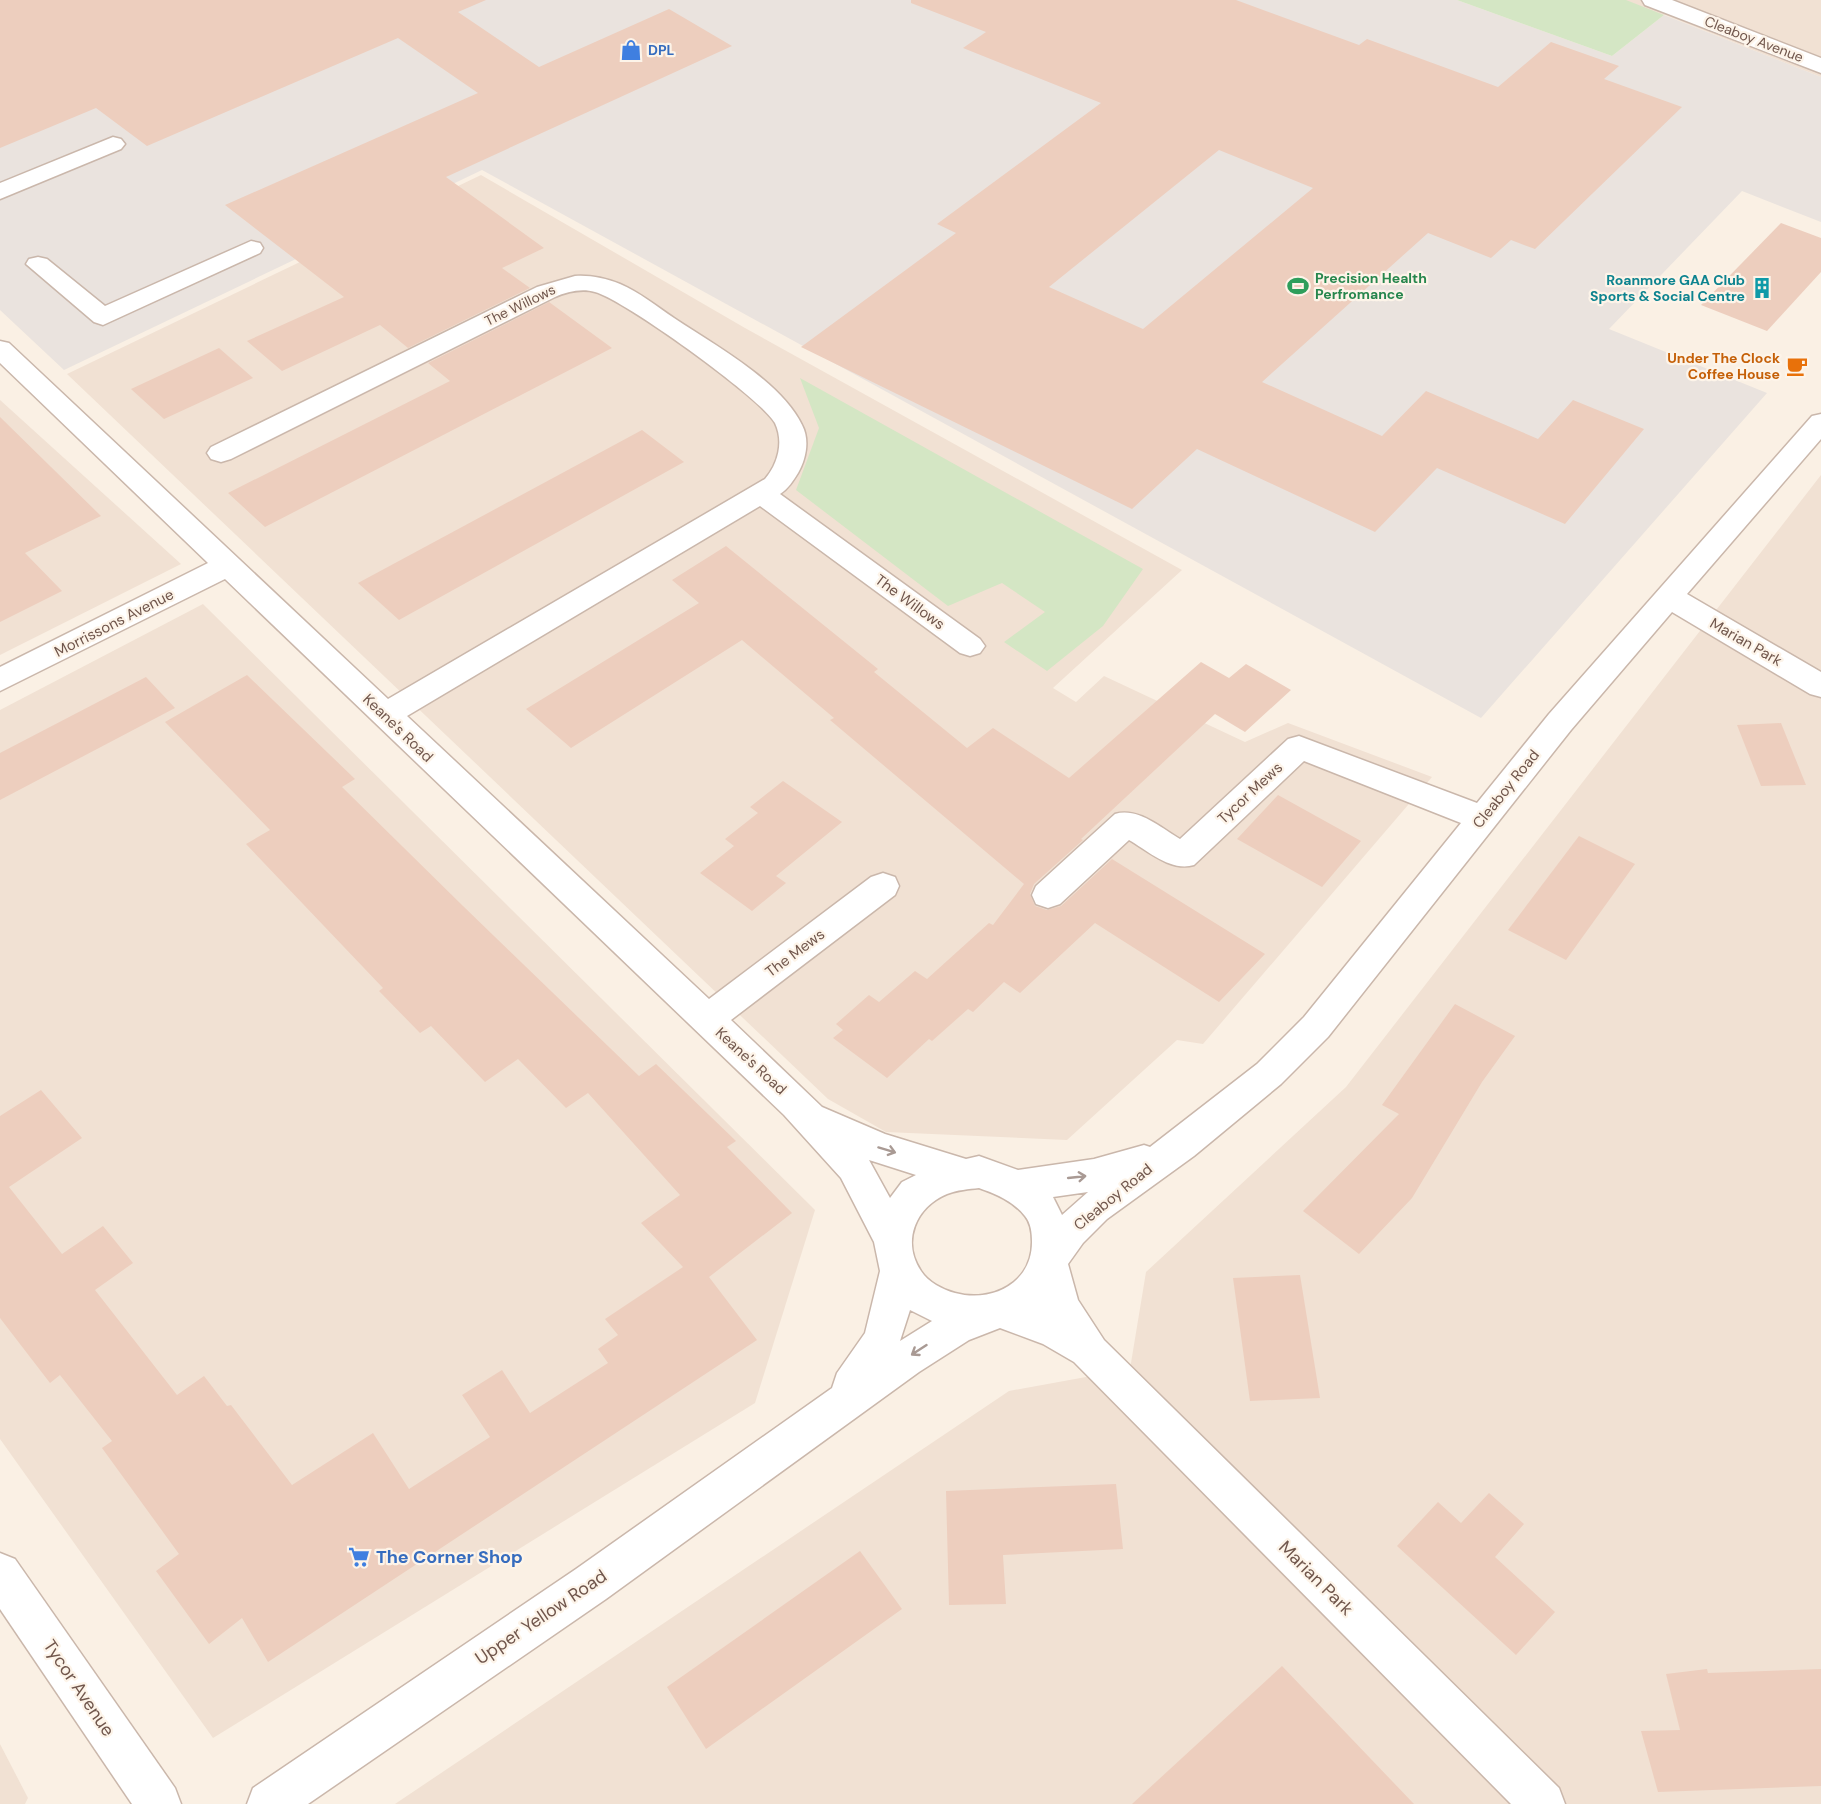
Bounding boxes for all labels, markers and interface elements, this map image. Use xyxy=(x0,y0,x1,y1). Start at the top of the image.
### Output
street label: Cleaboy Avenue xyxy=(1702,12,1806,66)
shop icon: DPL xyxy=(619,38,643,62)
place label: DPL xyxy=(648,41,674,59)
place label: Precision Health Perfromance xyxy=(1315,269,1427,303)
place label: Roanmore GAA Club Sports & Social Centre xyxy=(1590,271,1745,305)
sports icon: Precision Health Perfromance xyxy=(1286,274,1310,298)
building icon: Roanmore GAA Club Sports & Social Centre xyxy=(1750,276,1774,300)
street label: The Willows xyxy=(482,280,558,330)
place label: Under The Clock Coffee House xyxy=(1667,349,1780,383)
cafe icon: Under The Clock Coffee House xyxy=(1785,354,1809,378)
street label: The Willows xyxy=(871,570,949,634)
street label: Morrissons Avenue xyxy=(51,584,177,662)
street label: Marian Park xyxy=(1706,613,1786,671)
street label: Keane's Road xyxy=(359,689,437,767)
street label: Cleaboy Road xyxy=(1468,746,1544,832)
street label: Tycor Mews xyxy=(1213,758,1287,828)
street label: The Mews xyxy=(761,924,829,982)
street label: Keane's Road xyxy=(711,1023,791,1099)
one-way arrow xyxy=(877,1145,896,1156)
street label: Cleaboy Road xyxy=(1070,1159,1156,1235)
one-way arrow xyxy=(1067,1171,1087,1182)
one-way arrow xyxy=(911,1344,927,1356)
street label: Marian Park xyxy=(1273,1535,1359,1621)
supermarket icon: The Corner Shop xyxy=(347,1545,371,1569)
place label: The Corner Shop xyxy=(376,1545,523,1569)
street label: Upper Yellow Road xyxy=(470,1564,612,1670)
street label: Tycor Avenue xyxy=(38,1635,120,1741)

